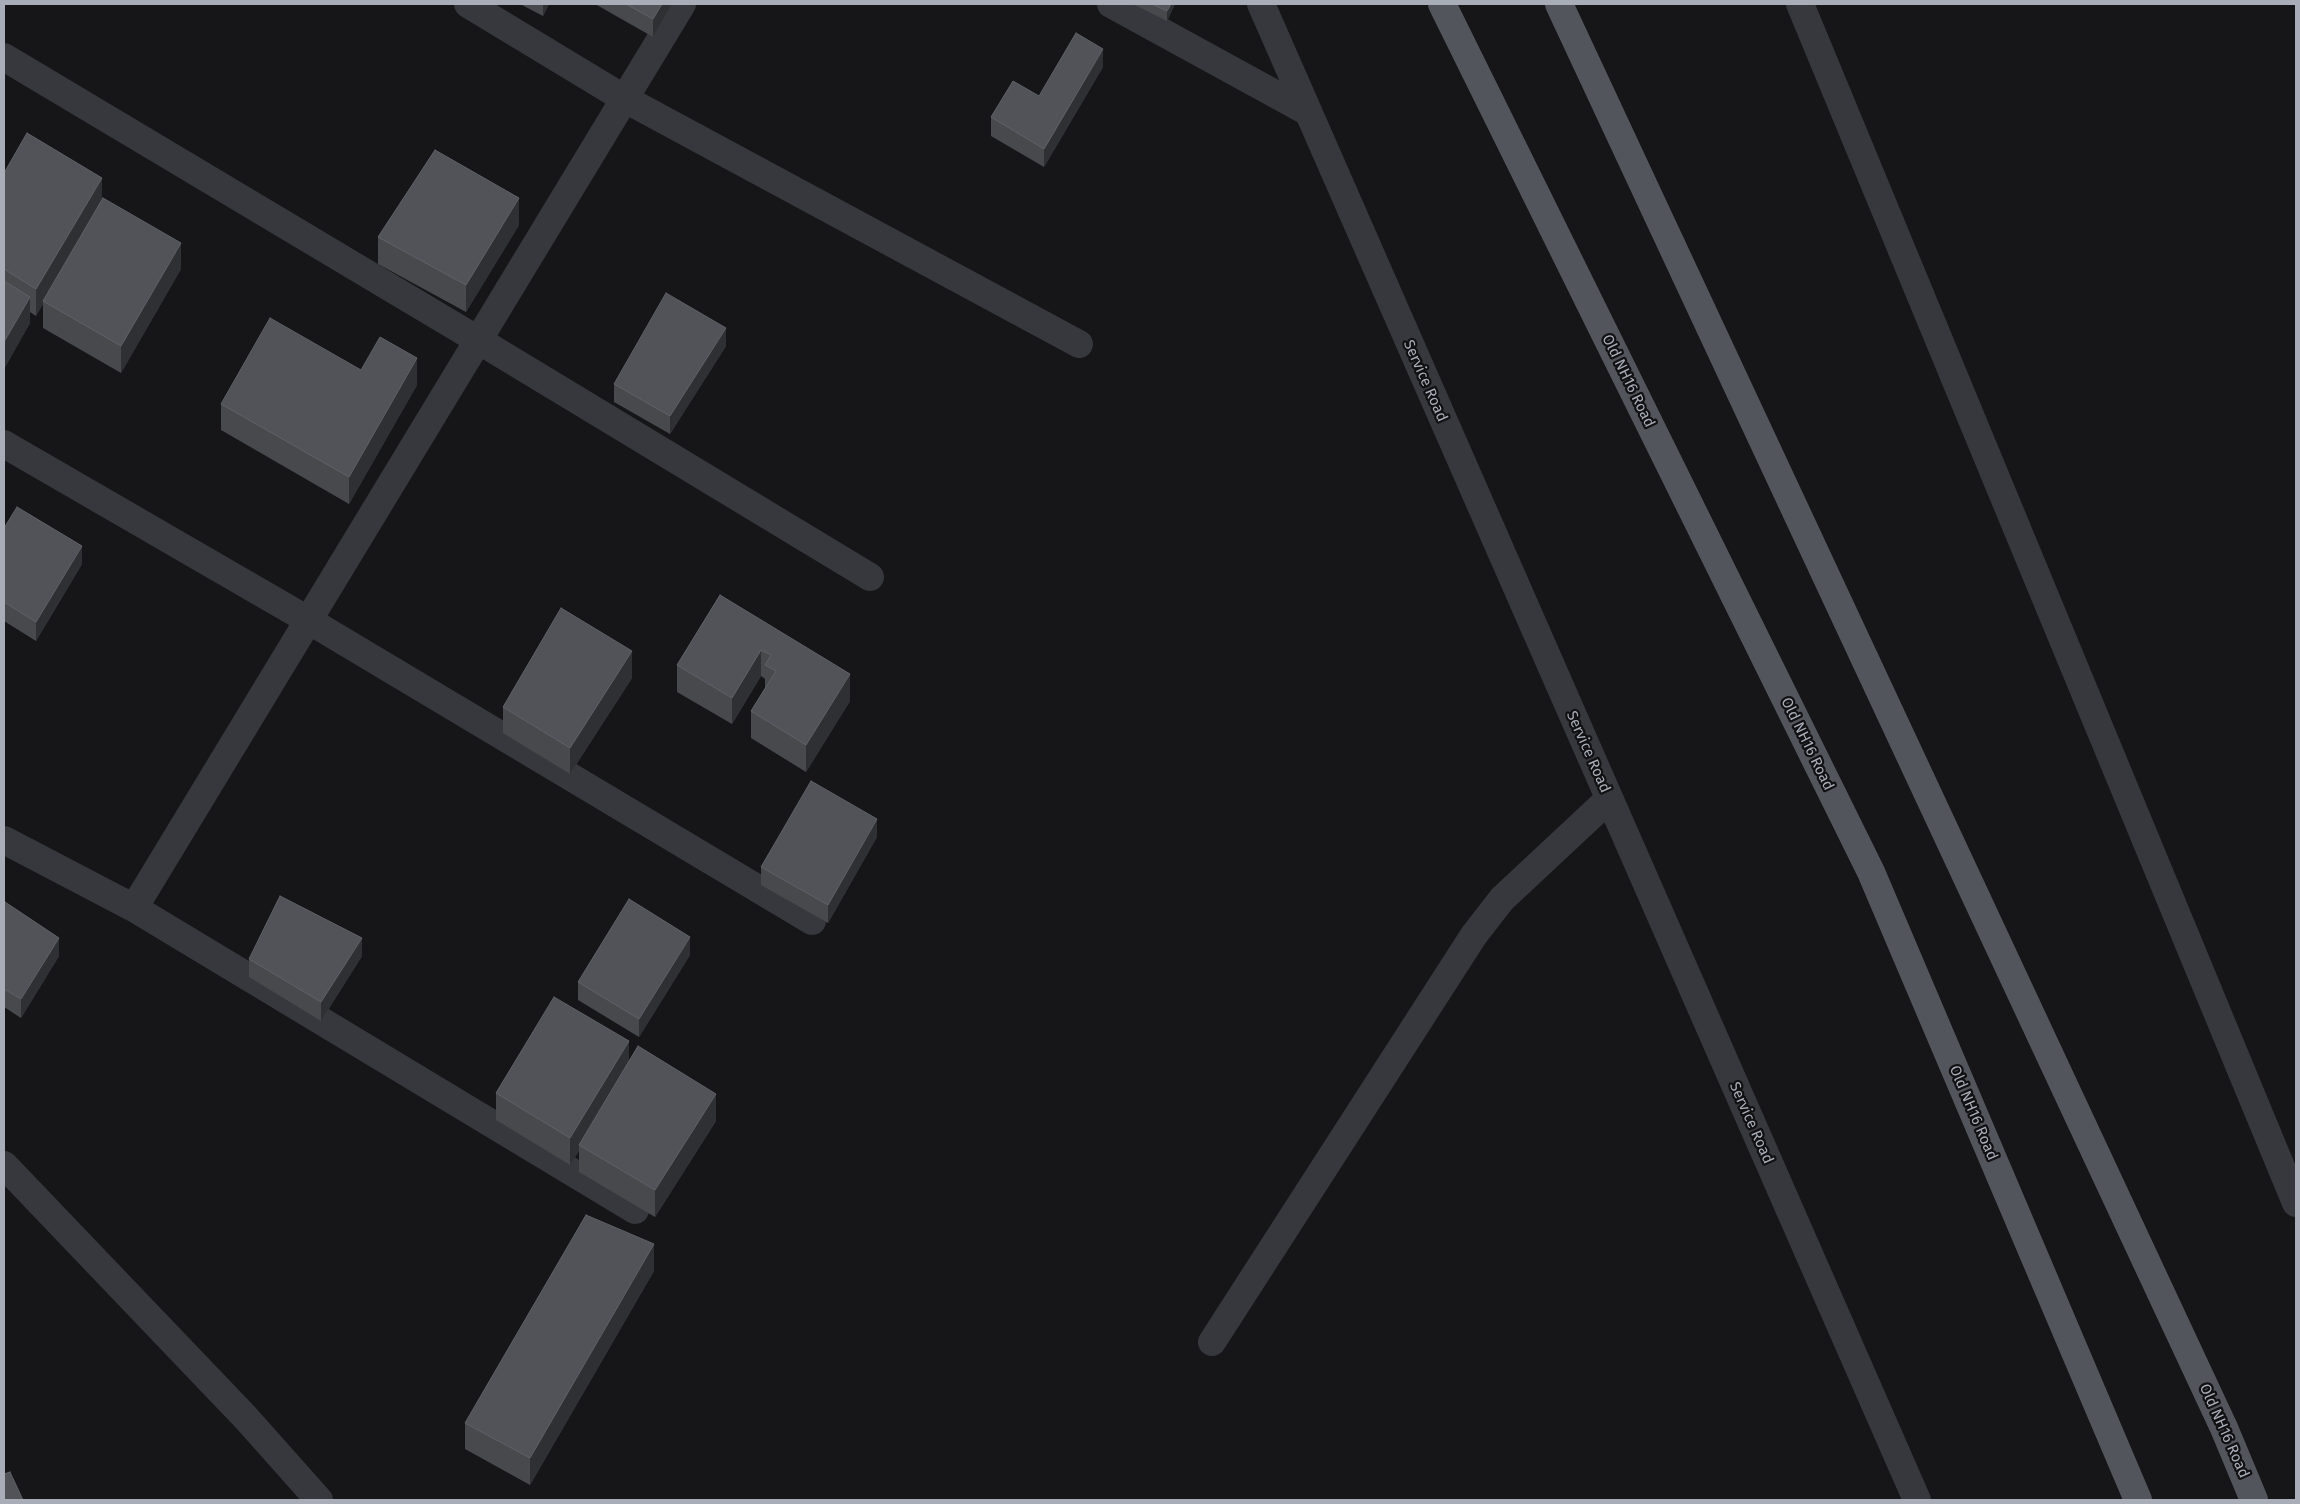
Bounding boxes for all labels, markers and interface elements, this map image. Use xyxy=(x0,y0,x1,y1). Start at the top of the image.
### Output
street label: Old NH16 Road xyxy=(1598,332,1658,430)
street label: Service Road xyxy=(1399,337,1451,425)
street label: Old NH16 Road xyxy=(1777,695,1837,793)
street label: Service Road xyxy=(1562,708,1614,796)
street label: Old NH16 Road xyxy=(1945,1063,2001,1163)
street label: Service Road xyxy=(1725,1079,1777,1167)
street label: Old NH16 Road xyxy=(2195,1381,2253,1481)

